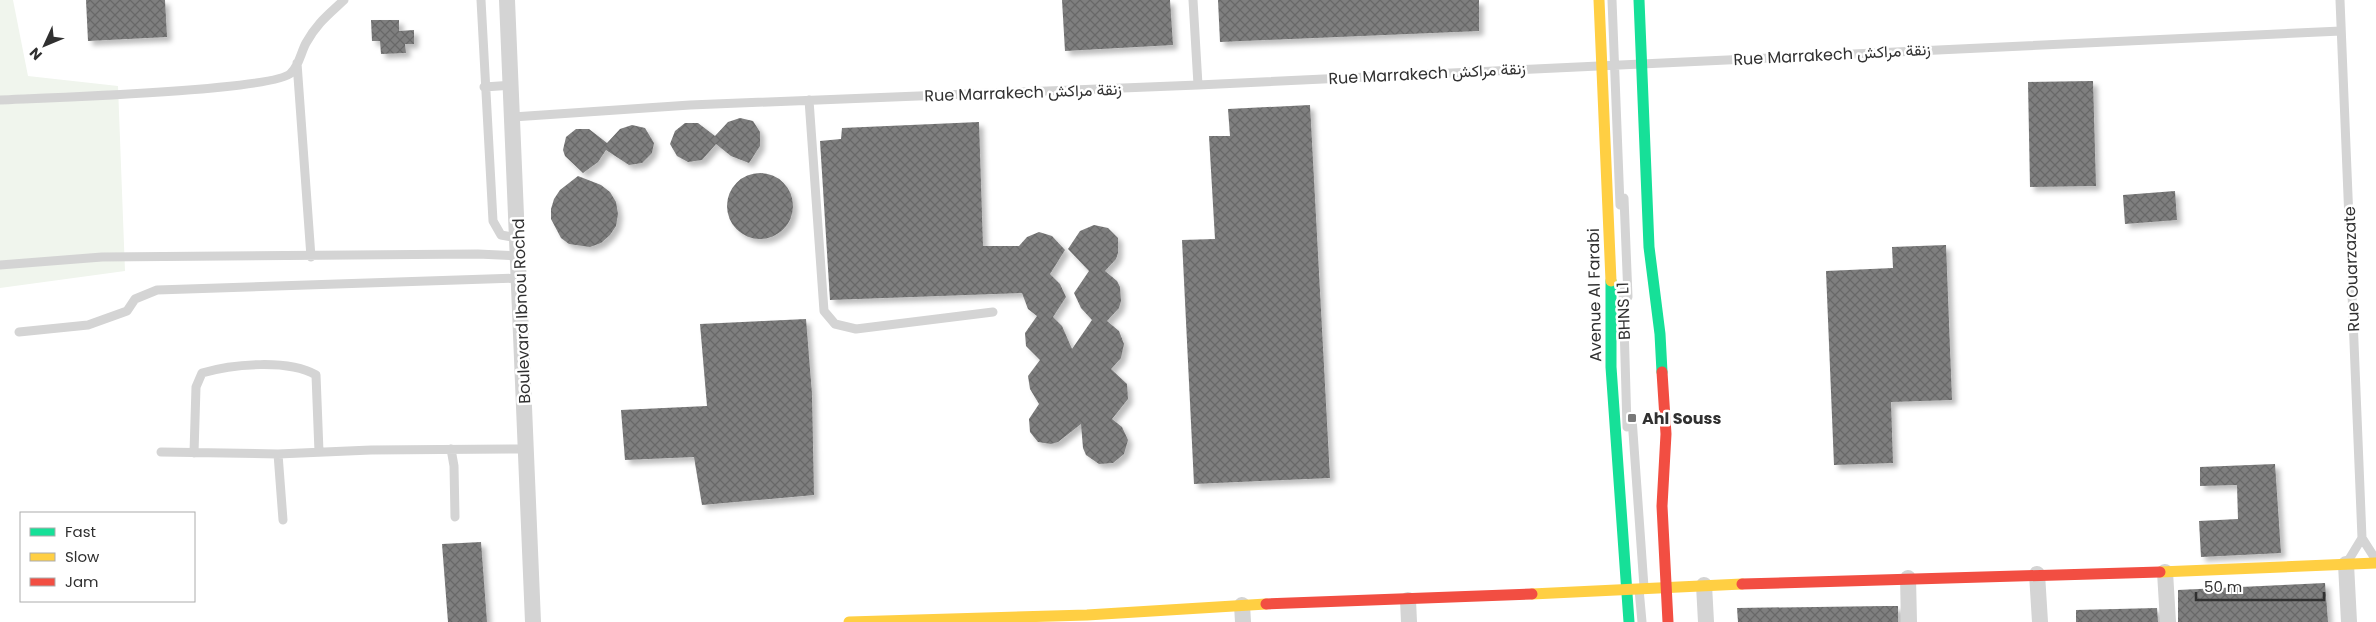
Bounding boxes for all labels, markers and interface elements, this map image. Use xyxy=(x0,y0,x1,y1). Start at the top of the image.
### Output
north arrow xyxy=(20,20,70,70)
street label: Rue Marrakech زنقة مراكش xyxy=(1733,38,1931,71)
text: N xyxy=(25,43,46,65)
street label: Rue Marrakech زنقة مراكش xyxy=(1328,57,1526,90)
street label: Rue Marrakech زنقة مراكش xyxy=(924,78,1122,107)
street label: Rue Ouarzazate xyxy=(2338,206,2365,332)
street label: Boulevard Ibnou Rochd xyxy=(507,218,536,404)
street label: Avenue Al Farabi xyxy=(1582,228,1607,362)
street label: BHNS L1 xyxy=(1611,282,1636,340)
place label: Ahl Souss xyxy=(1642,407,1721,430)
marker: Ahl Souss xyxy=(1626,412,1638,424)
legend xyxy=(20,512,195,602)
text: Fast xyxy=(65,521,96,542)
text: Slow xyxy=(65,546,100,567)
scale bar xyxy=(2196,570,2324,602)
text: Jam xyxy=(65,571,99,592)
text: 50 m xyxy=(2204,576,2242,597)

